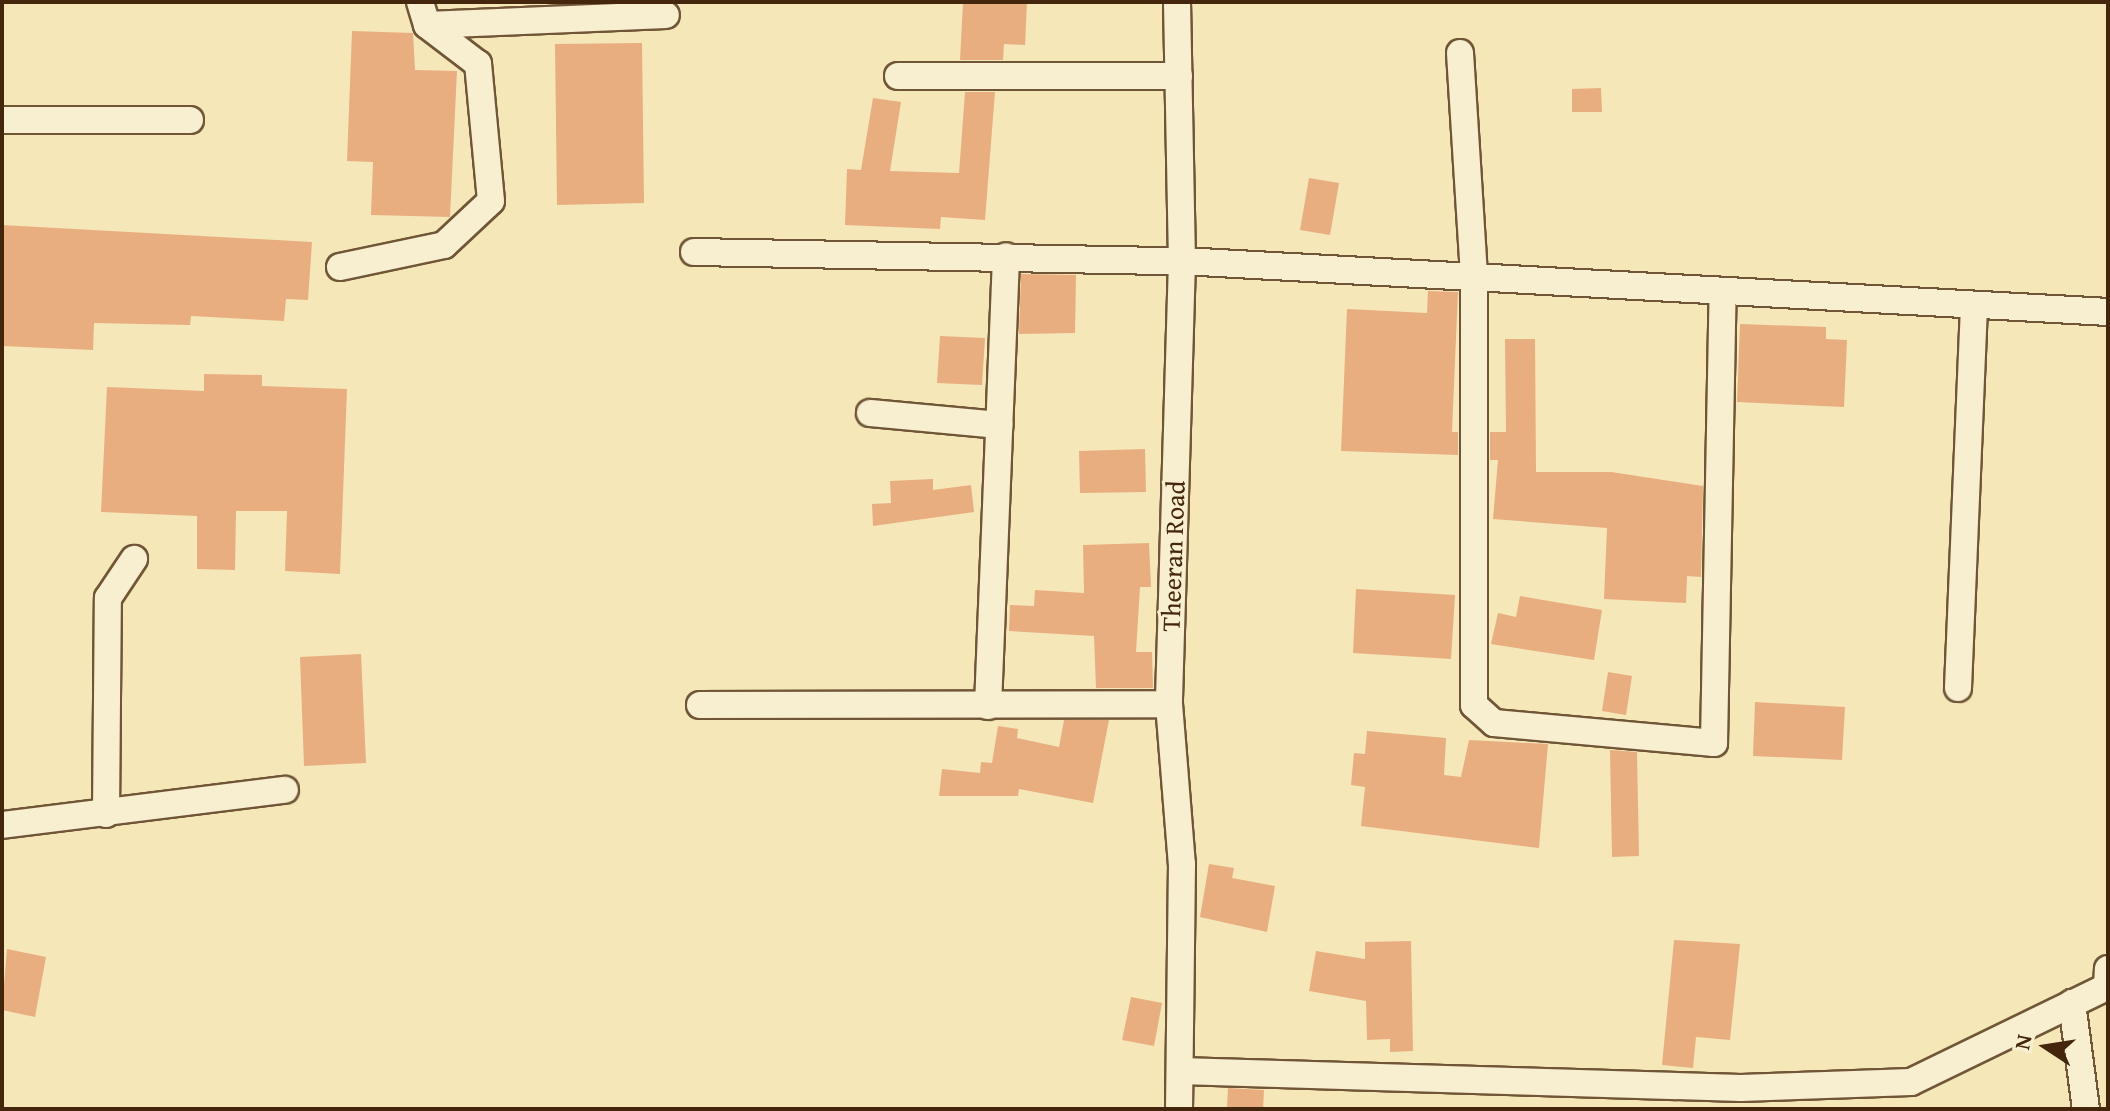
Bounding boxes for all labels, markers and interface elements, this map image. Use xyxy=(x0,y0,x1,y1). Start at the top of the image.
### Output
street label: Theeran Road xyxy=(1155,480,1191,632)
north arrow xyxy=(2006,1007,2086,1087)
text: N xyxy=(2005,1031,2040,1053)

